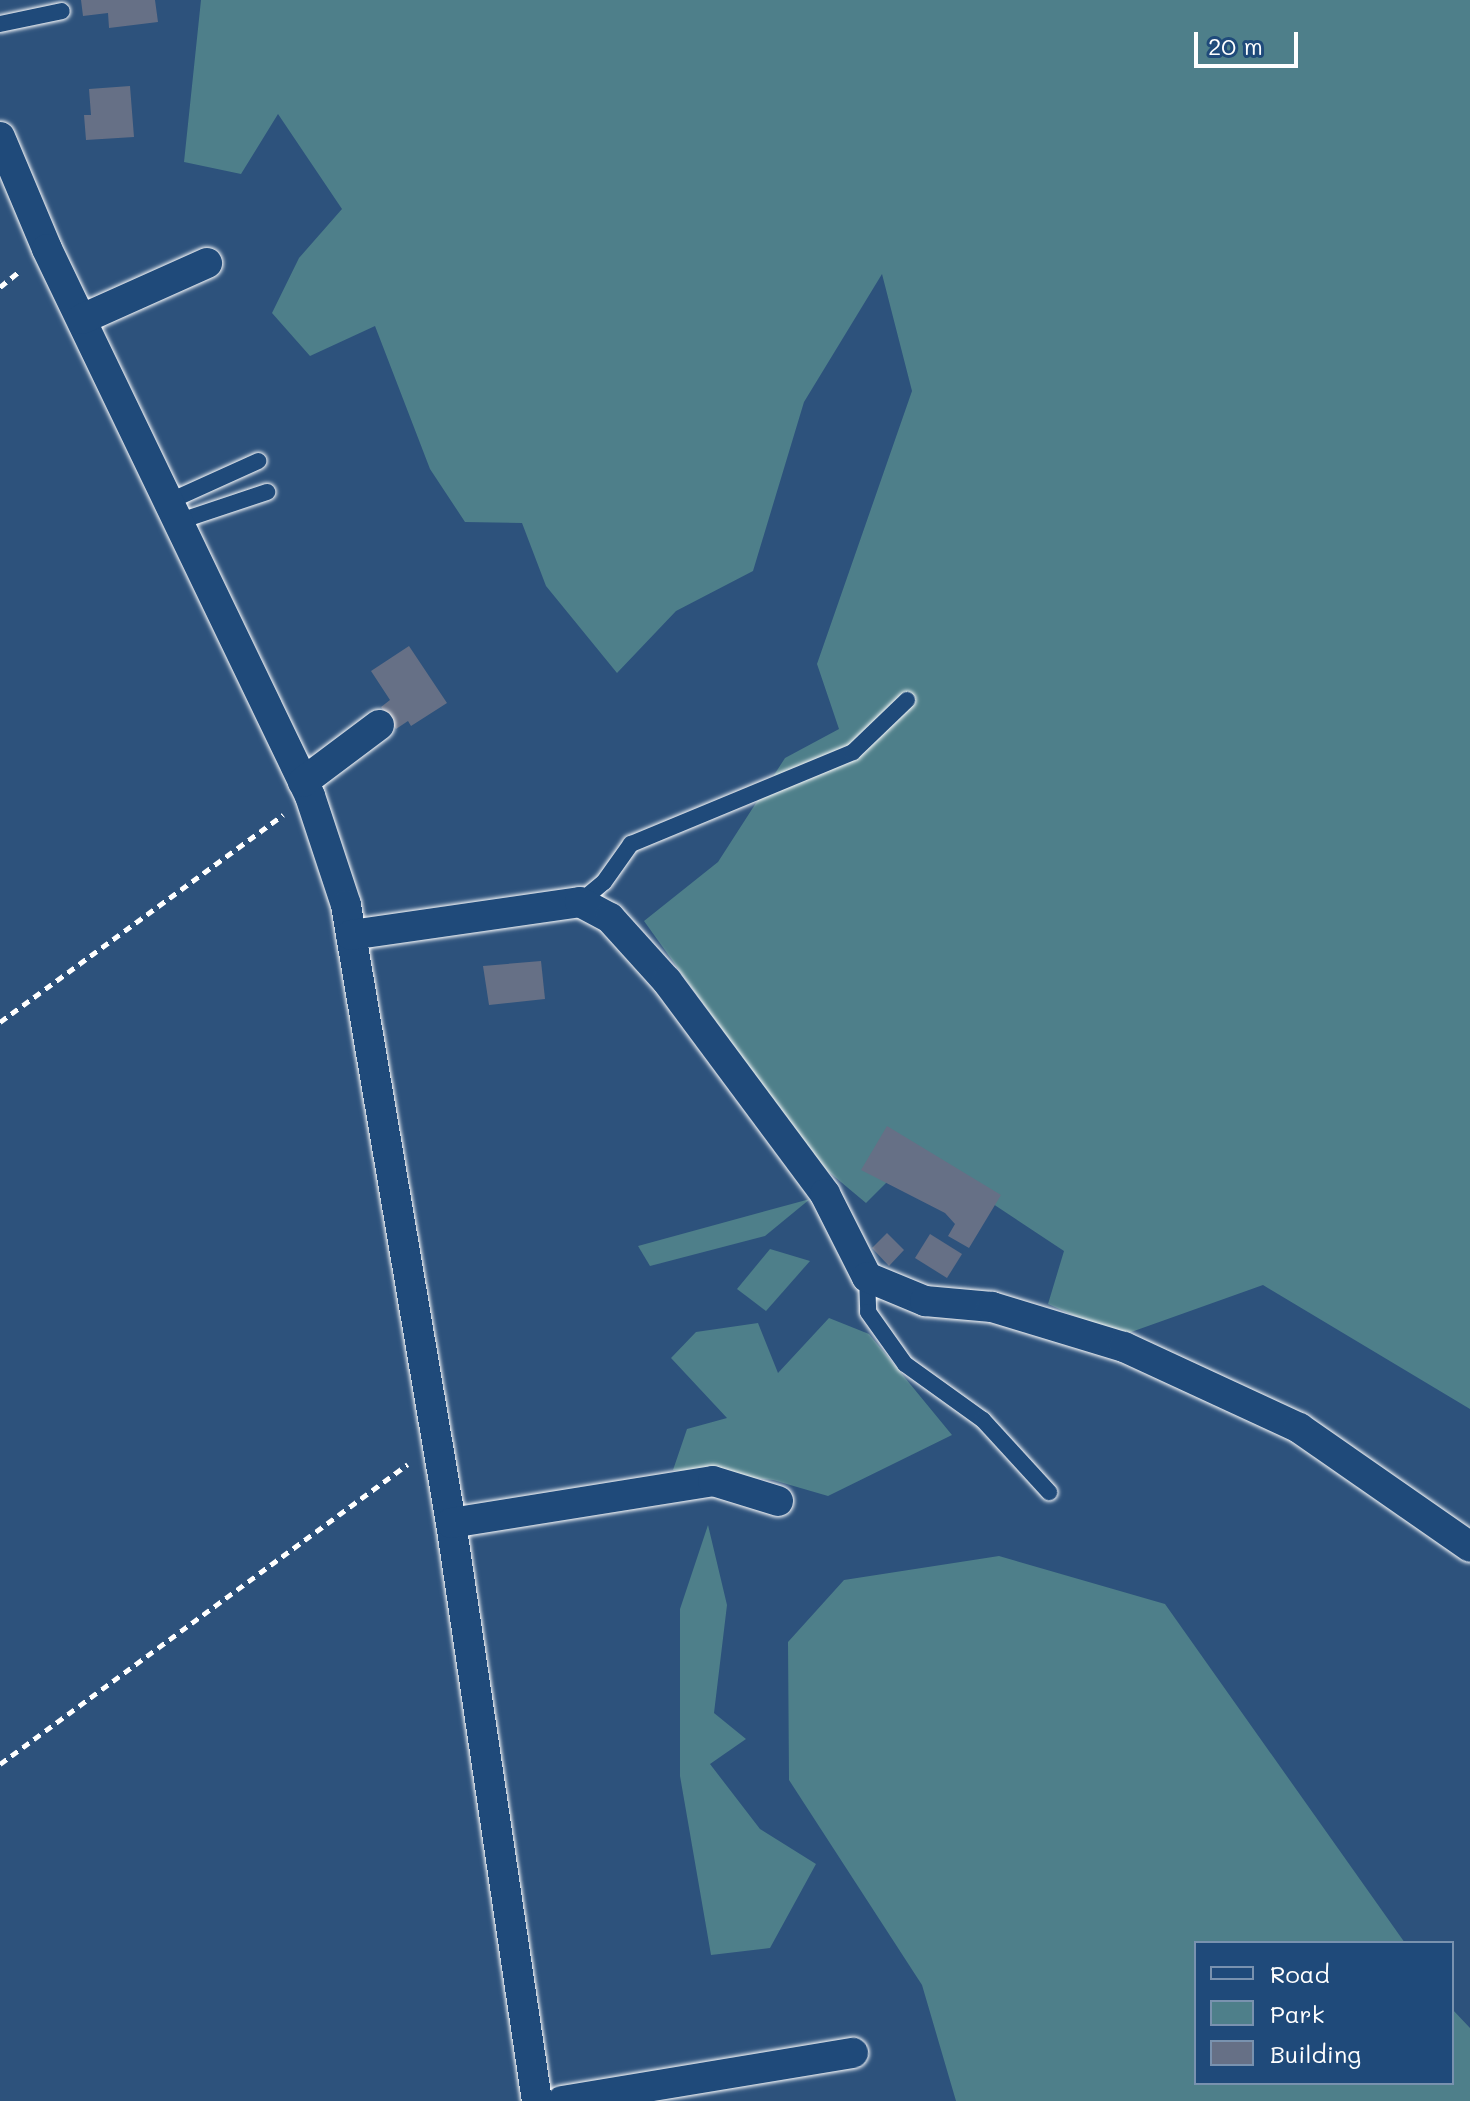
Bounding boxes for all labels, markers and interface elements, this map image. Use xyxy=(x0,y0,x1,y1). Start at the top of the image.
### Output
scale bar xyxy=(1198,16,1302,66)
text: 20 m xyxy=(1208,30,1263,61)
legend xyxy=(1194,1941,1454,2085)
text: Road xyxy=(1270,1958,1330,1989)
text: Park xyxy=(1270,1998,1324,2029)
text: Building xyxy=(1270,2038,1361,2069)

